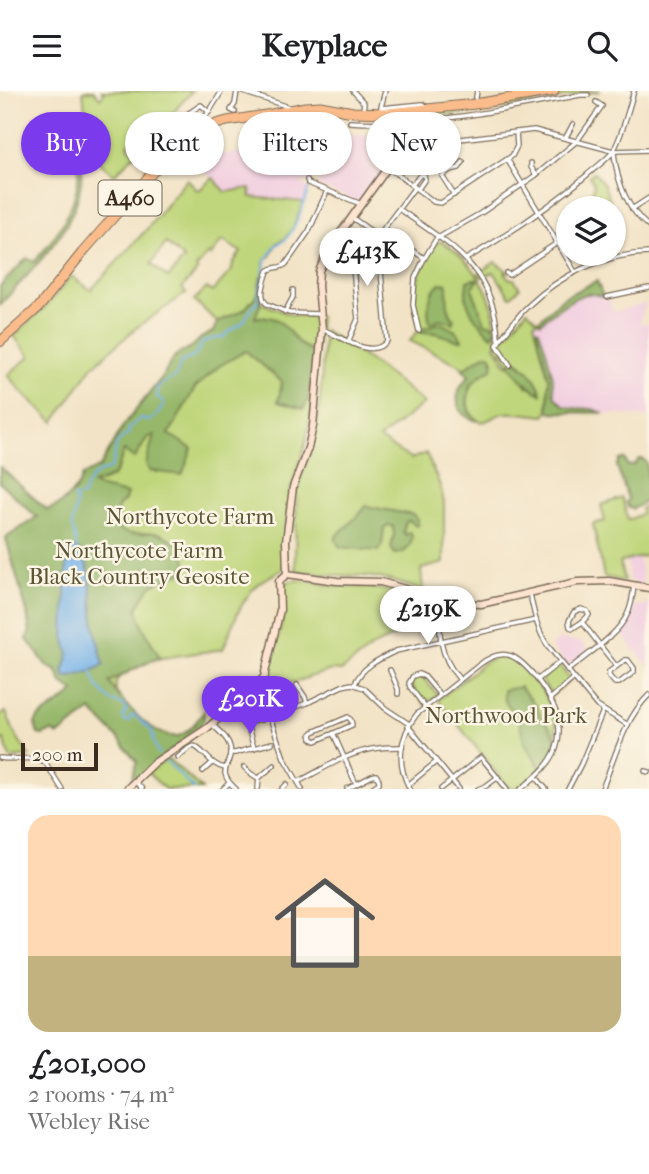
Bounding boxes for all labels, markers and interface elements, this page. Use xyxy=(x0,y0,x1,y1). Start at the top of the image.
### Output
icon: menu xyxy=(28,27,66,65)
text: Keyplace xyxy=(262,27,387,64)
icon: search xyxy=(583,27,621,65)
chip: Buy xyxy=(21,112,111,175)
chip: Rent xyxy=(125,112,224,175)
chip: Filters xyxy=(238,112,352,175)
chip: New xyxy=(366,112,461,175)
road number: A460 xyxy=(99,181,162,215)
map controls xyxy=(556,196,626,266)
button: layers xyxy=(556,196,626,266)
pin: £413K xyxy=(318,229,416,288)
text: £413K xyxy=(335,237,399,264)
park label: Northycote Farm xyxy=(106,503,274,530)
park label: Northycote Farm Black Country Geosite xyxy=(28,537,250,590)
pin: £219K xyxy=(379,587,477,646)
text: £219K xyxy=(396,595,460,622)
pin: £201K xyxy=(201,677,299,736)
text: £201K xyxy=(218,685,282,712)
park label: Northwood Park xyxy=(425,702,588,729)
scale bar xyxy=(21,740,98,772)
text: 200 m xyxy=(32,744,83,766)
icon: home xyxy=(262,860,388,986)
text: £201,000 xyxy=(28,1046,146,1081)
text: 2 rooms · 74 m² xyxy=(28,1081,174,1108)
text: Webley Rise xyxy=(28,1108,150,1135)

